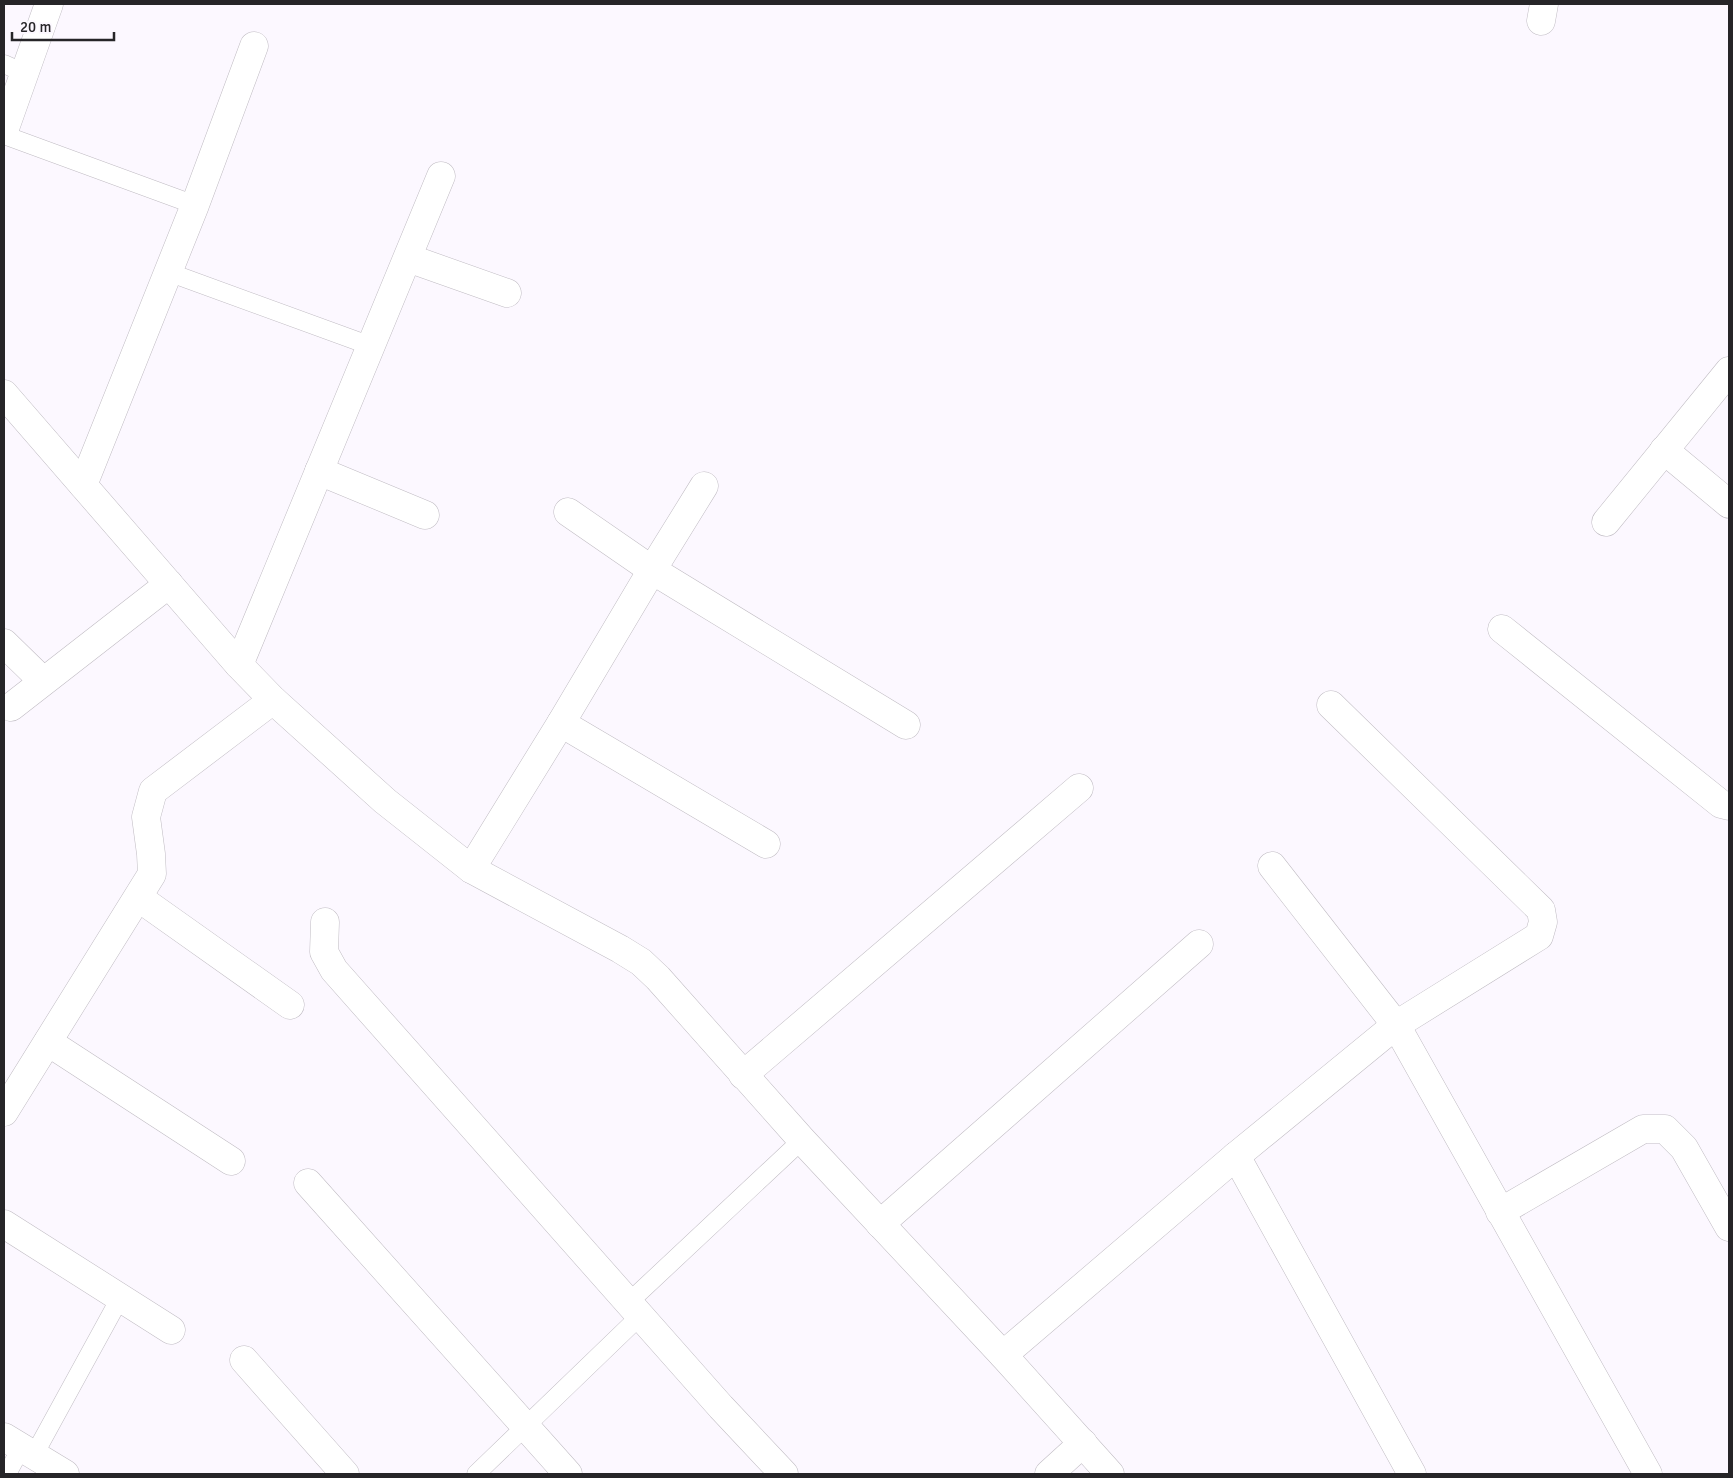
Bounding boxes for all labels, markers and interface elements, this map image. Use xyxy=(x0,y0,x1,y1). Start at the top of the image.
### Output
scale bar xyxy=(12,10,115,42)
text: 20 m xyxy=(20,18,51,36)

